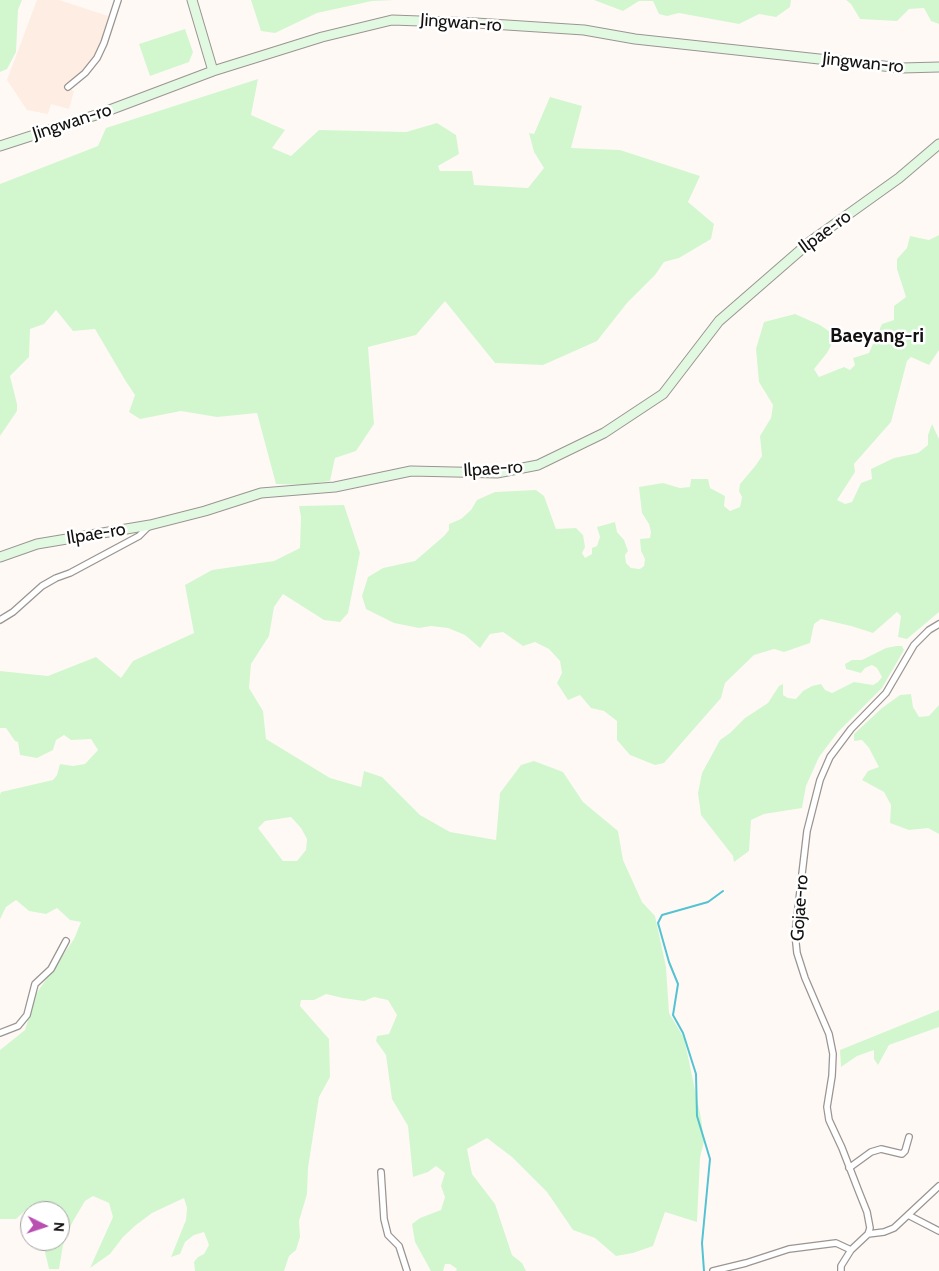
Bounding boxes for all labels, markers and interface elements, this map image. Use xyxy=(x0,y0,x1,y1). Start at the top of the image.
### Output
street label: Jingwan-ro xyxy=(419,9,503,37)
street label: Jingwan-ro xyxy=(821,48,905,78)
street label: Jingwan-ro xyxy=(30,99,114,145)
street label: Ilpae-ro xyxy=(795,206,855,258)
district label: Baeyang-ri xyxy=(830,324,924,348)
street label: Ilpae-ro xyxy=(463,456,523,482)
street label: Ilpae-ro xyxy=(65,519,127,549)
street label: Gojae-ro xyxy=(787,874,813,942)
north arrow xyxy=(20,1201,70,1251)
text: N xyxy=(50,1221,68,1233)

